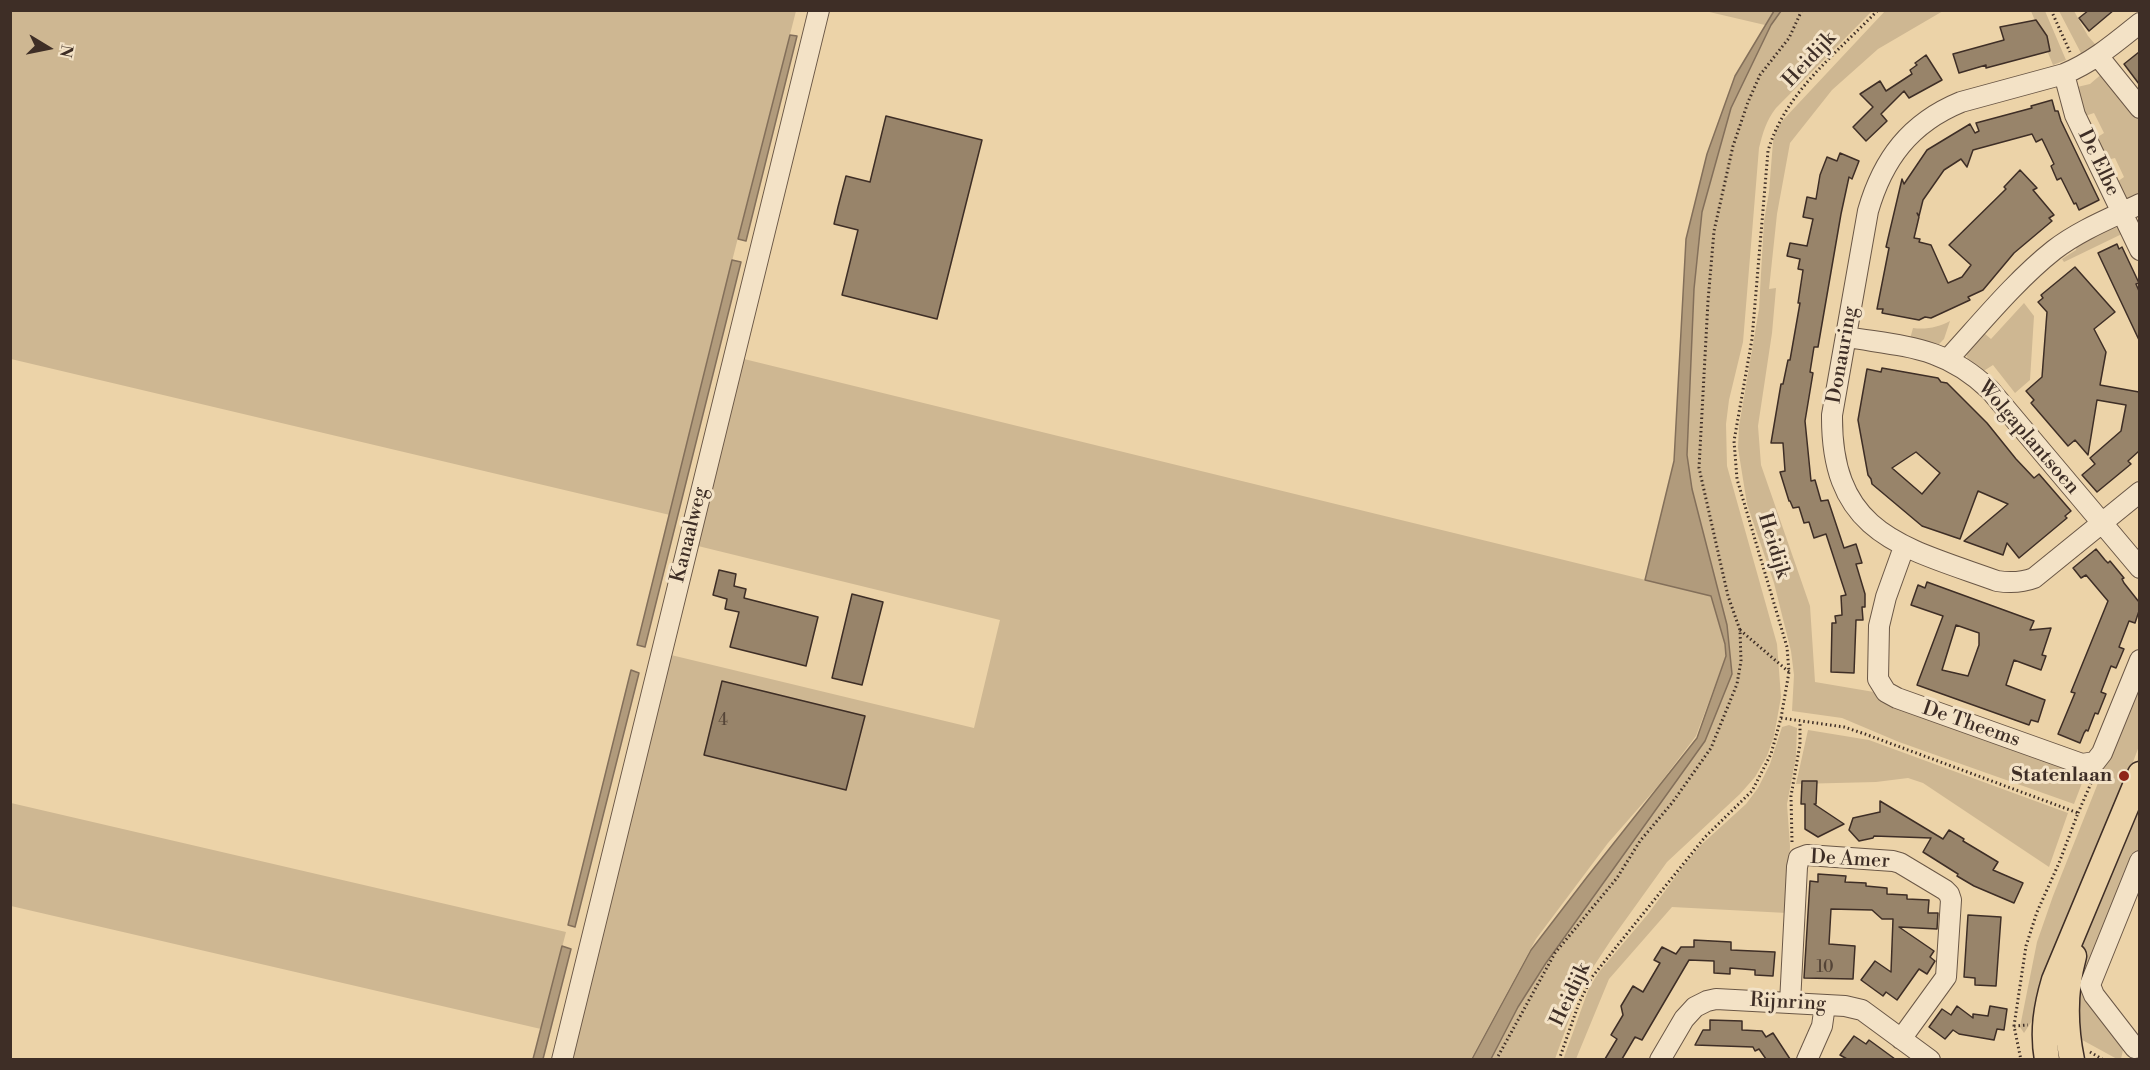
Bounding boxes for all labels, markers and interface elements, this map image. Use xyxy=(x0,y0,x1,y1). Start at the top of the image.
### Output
north arrow xyxy=(18,18,78,78)
street label: Heidijk xyxy=(1778,27,1842,93)
text: N xyxy=(55,43,77,59)
street label: De Elbe xyxy=(2072,126,2124,200)
street label: Donauring xyxy=(1823,305,1863,405)
street label: Wolgaplantsoen xyxy=(1972,376,2084,500)
street label: Kanaalweg xyxy=(667,485,713,585)
street label: Heidijk xyxy=(1752,510,1794,582)
street label: De Theems xyxy=(1919,697,2023,753)
house number: 4 xyxy=(718,711,728,731)
place label: Statenlaan xyxy=(2011,764,2112,788)
marker: Statenlaan xyxy=(2117,769,2131,783)
street label: De Amer xyxy=(1810,846,1890,874)
house number: 10 xyxy=(1817,958,1833,978)
street label: Heidijk xyxy=(1546,959,1596,1031)
street label: Rijnring xyxy=(1749,989,1827,1017)

